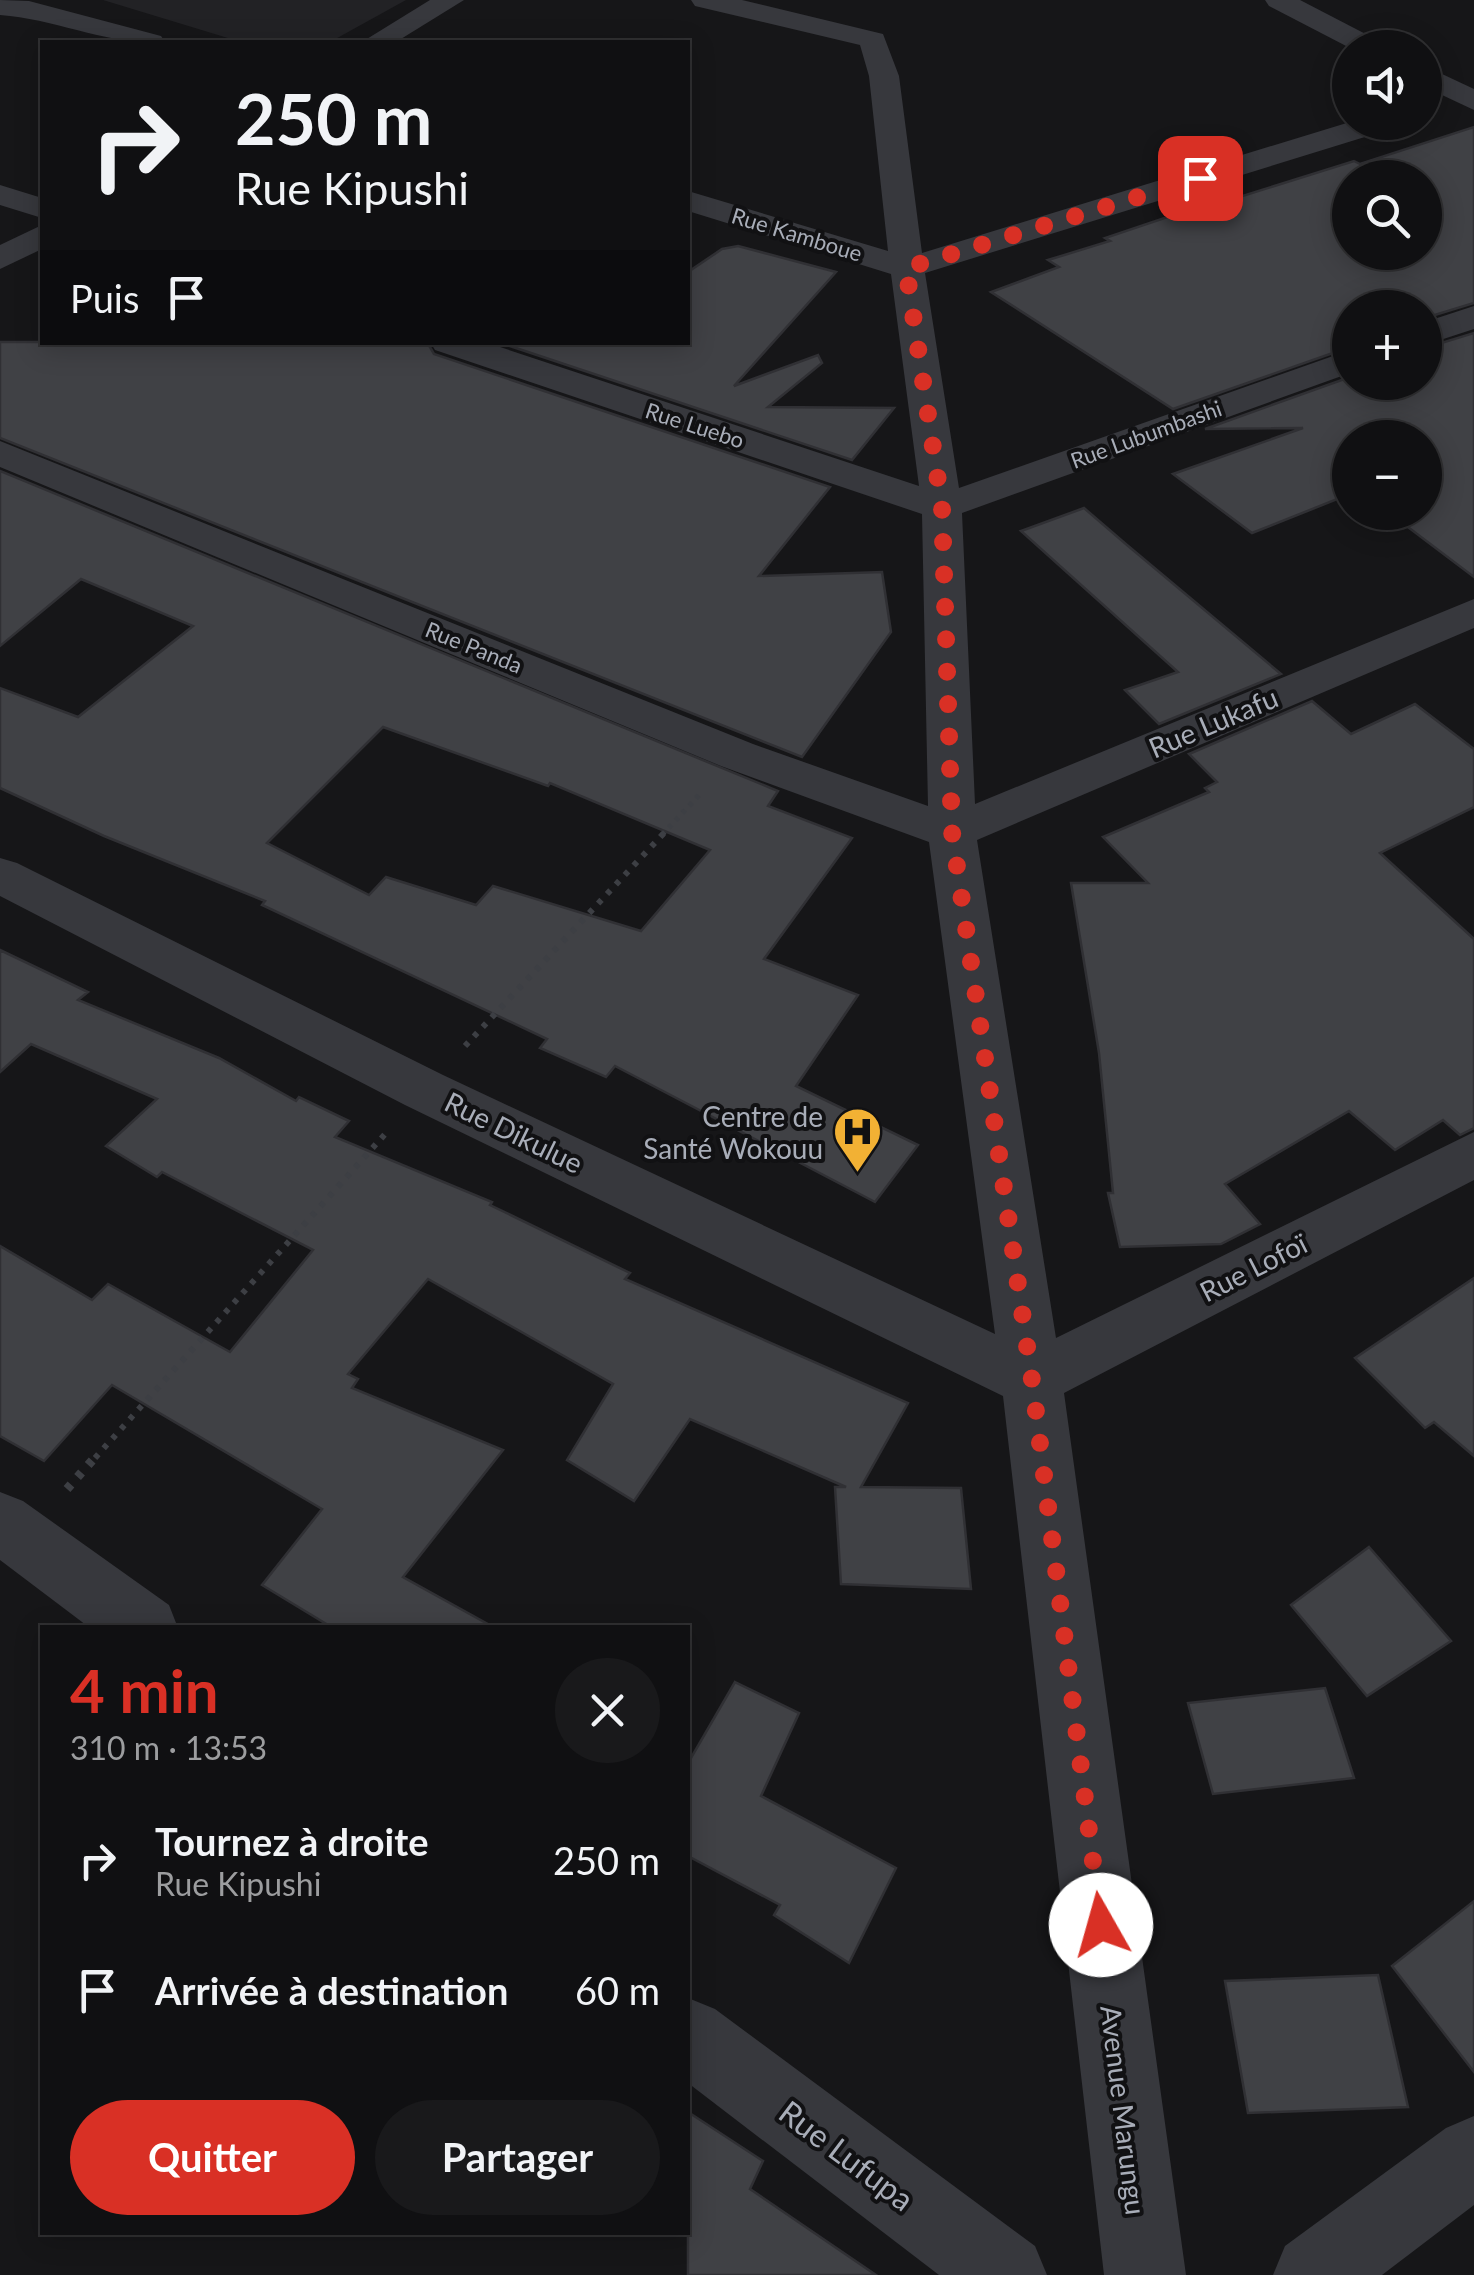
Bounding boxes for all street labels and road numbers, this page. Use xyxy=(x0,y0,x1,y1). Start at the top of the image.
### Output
street label: Rue Kamboue xyxy=(728,201,866,267)
street label: Rue Lubumbashi xyxy=(1067,394,1225,474)
street label: Rue Luebo xyxy=(642,396,748,454)
street label: Rue Panda xyxy=(422,615,526,679)
street label: Rue Lukafu xyxy=(1143,680,1283,764)
street label: Rue Dikulue xyxy=(440,1084,588,1180)
street label: Rue Lofoï xyxy=(1194,1225,1313,1308)
street label: Avenue Marungu xyxy=(1094,2003,1154,2217)
street label: Rue Lufupa xyxy=(772,2092,922,2218)

